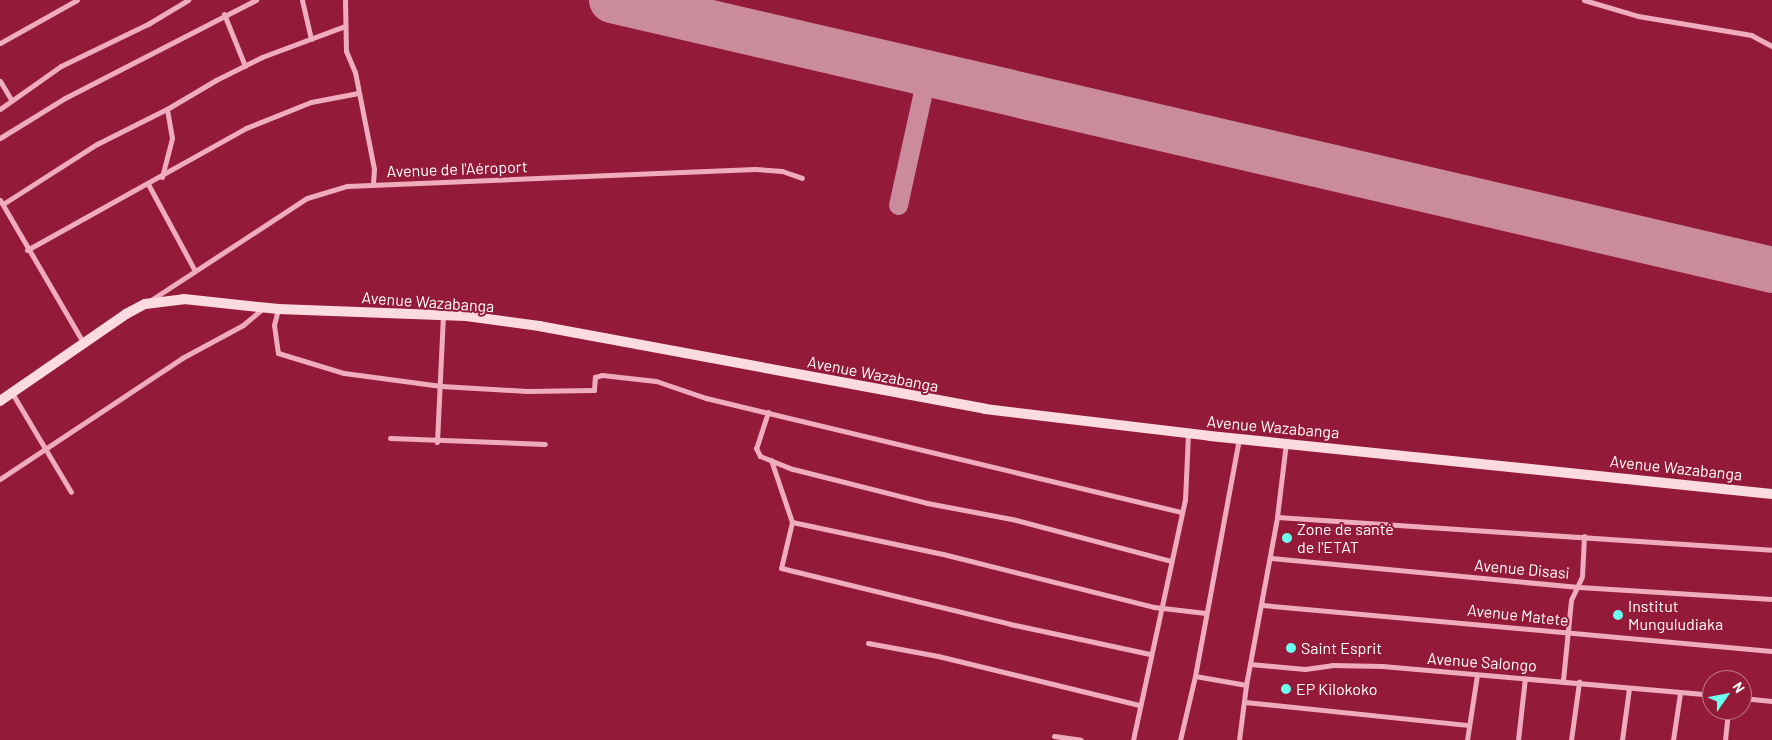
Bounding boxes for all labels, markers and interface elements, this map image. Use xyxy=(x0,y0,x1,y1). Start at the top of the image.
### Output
street label: Avenue de l'Aéroport xyxy=(386,157,528,181)
street label: Avenue Wazabanga xyxy=(361,288,495,316)
street label: Avenue Wazabanga xyxy=(806,352,940,396)
street label: Avenue Wazabanga xyxy=(1206,412,1340,442)
street label: Avenue Wazabanga xyxy=(1609,451,1743,485)
place label: Zone de santé de l'ETAT xyxy=(1297,519,1394,557)
marker: Zone de santé de l'ETAT xyxy=(1281,532,1293,544)
street label: Avenue Disasi xyxy=(1474,555,1570,583)
place label: Institut Munguludiaka xyxy=(1628,596,1723,634)
street label: Avenue Matete xyxy=(1466,600,1570,630)
marker: Institut Munguludiaka xyxy=(1612,609,1624,621)
place label: Saint Esprit xyxy=(1301,638,1382,658)
marker: Saint Esprit xyxy=(1285,642,1297,654)
street label: Avenue Salongo xyxy=(1427,649,1537,675)
north arrow xyxy=(1702,670,1752,720)
place label: EP Kilokoko xyxy=(1296,679,1377,699)
text: N xyxy=(1729,679,1749,696)
marker: EP Kilokoko xyxy=(1280,683,1292,695)

